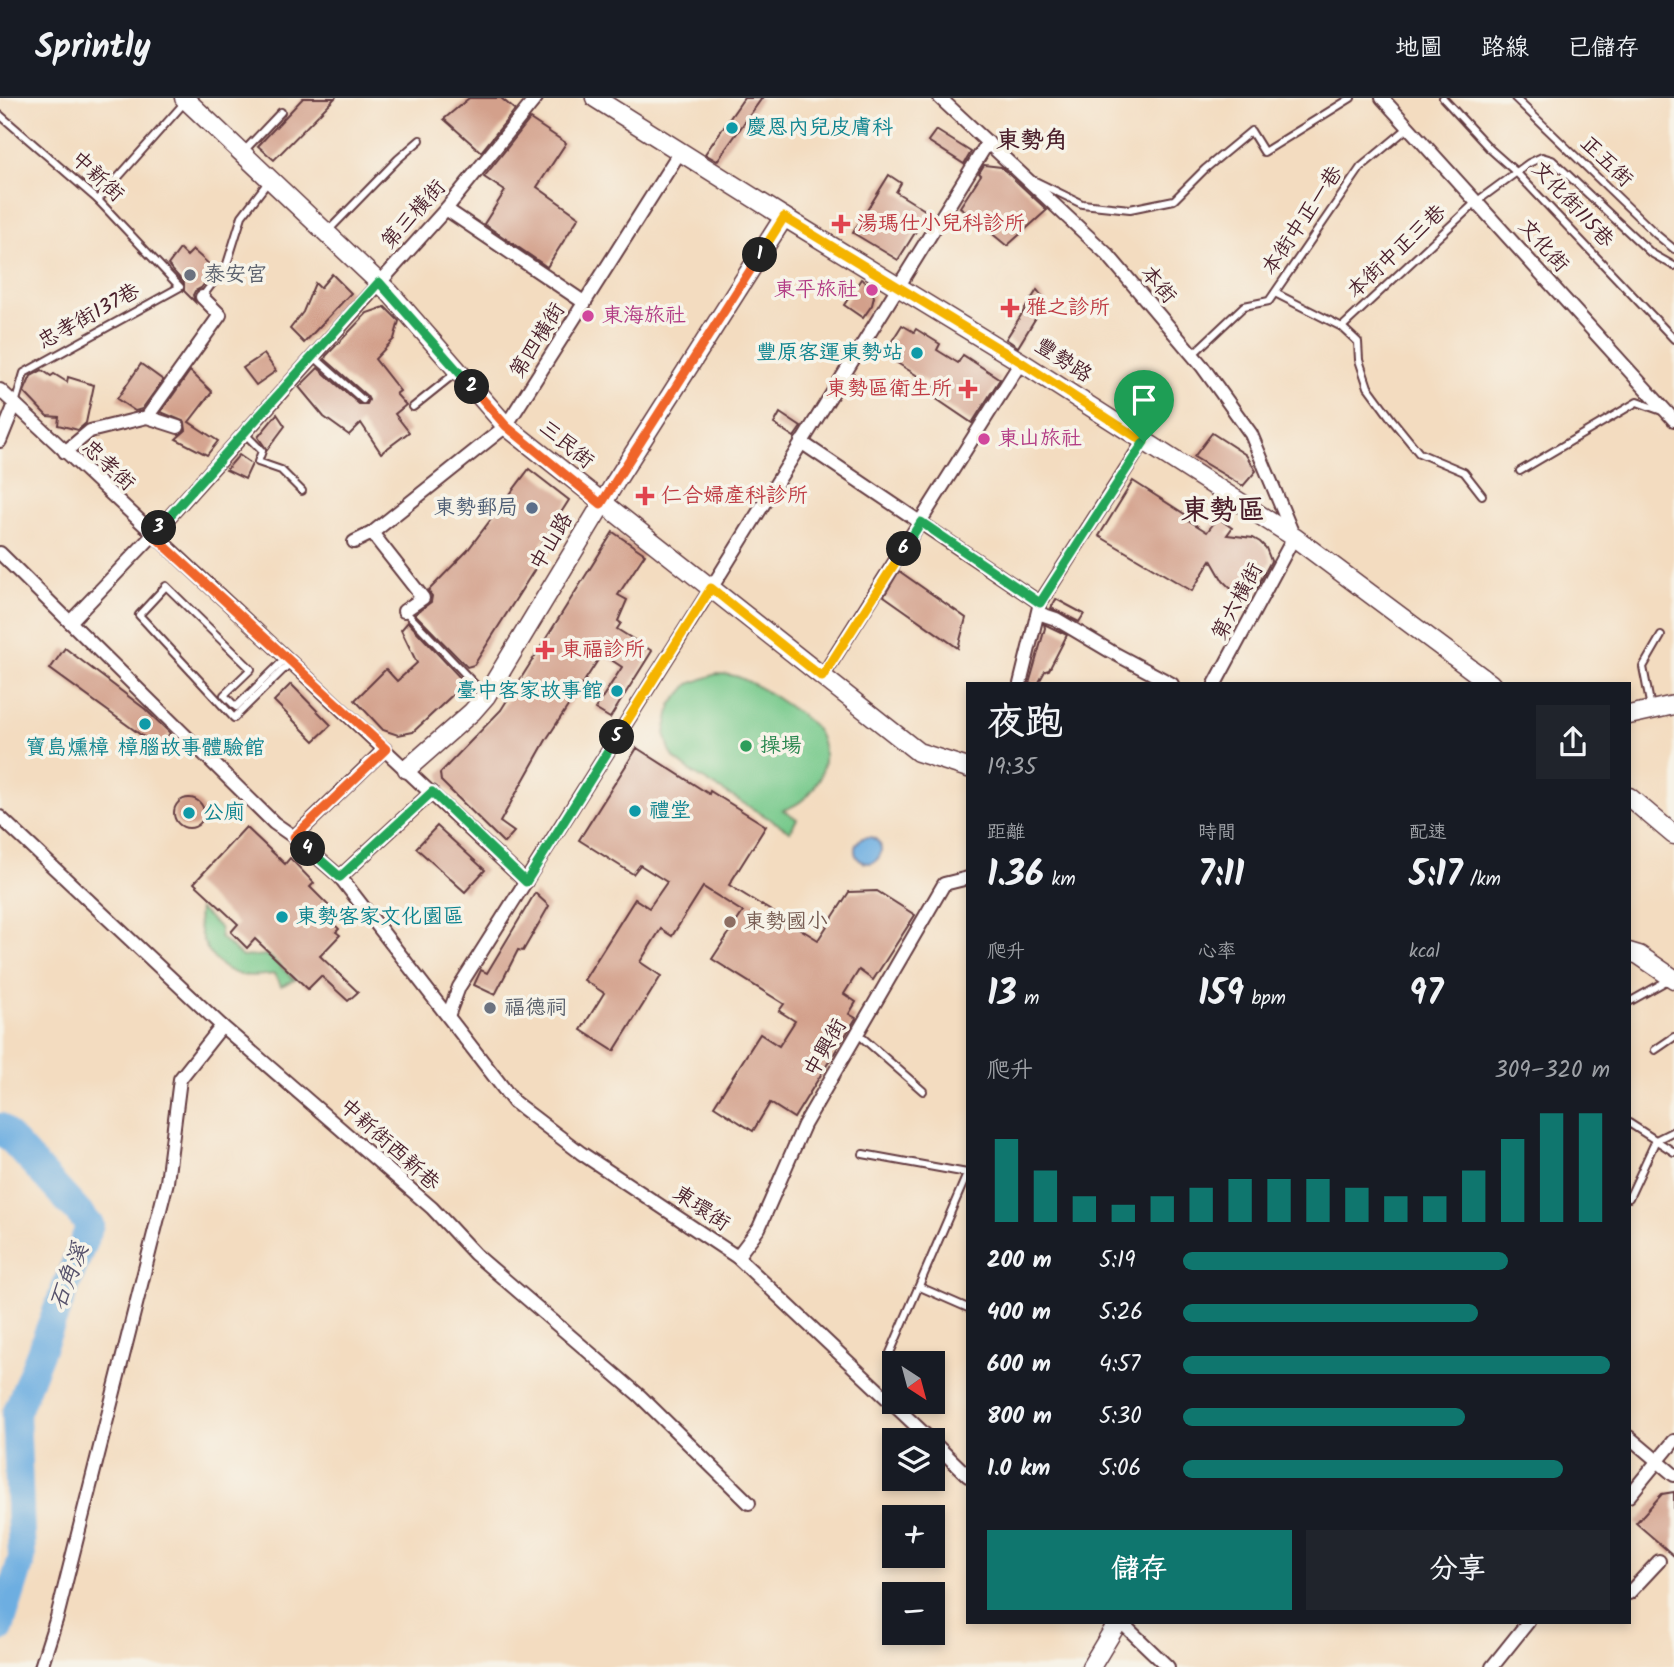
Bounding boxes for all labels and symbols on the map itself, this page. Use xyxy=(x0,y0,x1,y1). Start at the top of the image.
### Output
place label: 慶恩內兒皮膚科 xyxy=(746,112,893,145)
marker: 慶恩內兒皮膚科 xyxy=(724,120,740,136)
district label: 東勢角 xyxy=(996,122,1068,161)
street label: 正五街 xyxy=(1572,128,1640,196)
street label: 中新街 xyxy=(63,143,131,211)
street label: 文化街115巷 xyxy=(1526,157,1618,253)
street label: 本街中正一巷 xyxy=(1254,160,1352,282)
street label: 第三橫街 xyxy=(374,173,454,257)
street label: 本街中正三巷 xyxy=(1340,197,1454,307)
place label: 湯瑪仕小兒科診所 xyxy=(857,208,1025,241)
marker: 湯瑪仕小兒科診所 xyxy=(831,214,851,234)
street label: 文化街 xyxy=(1513,214,1573,278)
pin: 1 xyxy=(742,238,778,272)
street label: 本街 xyxy=(1132,258,1184,312)
place label: 泰安宮 xyxy=(204,259,267,292)
marker: 泰安宮 xyxy=(182,267,198,283)
place label: 東平旅社 xyxy=(774,274,858,307)
street label: 忠孝街137巷 xyxy=(32,275,146,359)
marker: 東平旅社 xyxy=(864,282,880,298)
place label: 雅之診所 xyxy=(1026,292,1110,325)
street label: 第四橫街 xyxy=(502,297,574,385)
marker: 雅之診所 xyxy=(1000,298,1020,318)
place label: 東海旅社 xyxy=(602,300,686,333)
marker: 東海旅社 xyxy=(580,308,596,324)
street label: 豐勢路 xyxy=(1028,330,1098,392)
place label: 豐原客運東勢站 xyxy=(756,337,903,370)
marker: 豐原客運東勢站 xyxy=(909,345,925,361)
pin: 2 xyxy=(454,370,490,404)
pin xyxy=(1114,370,1174,442)
place label: 東勢區衛生所 xyxy=(826,373,952,406)
marker: 東勢區衛生所 xyxy=(958,379,978,399)
street label: 三民街 xyxy=(531,412,601,478)
place label: 東山旅社 xyxy=(998,423,1082,456)
marker: 東山旅社 xyxy=(976,431,992,447)
street label: 忠孝街 xyxy=(74,432,142,500)
place label: 仁合婦產科診所 xyxy=(661,480,808,513)
marker: 仁合婦產科診所 xyxy=(635,486,655,506)
district label: 東勢區 xyxy=(1181,489,1265,534)
place label: 東勢郵局 xyxy=(434,492,518,525)
marker: 東勢郵局 xyxy=(524,500,540,516)
street label: 中山路 xyxy=(522,507,582,577)
pin: 3 xyxy=(142,510,176,546)
pin: 6 xyxy=(886,532,922,566)
street label: 第六橫街 xyxy=(1204,557,1272,647)
place label: 東福診所 xyxy=(561,634,645,667)
marker: 東福診所 xyxy=(535,640,555,660)
place label: 臺中客家故事館 xyxy=(456,675,603,708)
marker: 臺中客家故事館 xyxy=(609,683,625,699)
marker: 寶島燻樟 樟腦故事體驗館 xyxy=(137,716,153,732)
pin: 5 xyxy=(600,720,634,754)
place label: 操場 xyxy=(760,730,802,763)
place label: 寶島燻樟 樟腦故事體驗館 xyxy=(25,732,265,765)
marker: 操場 xyxy=(738,738,754,754)
place label: 禮堂 xyxy=(649,795,691,828)
place label: 公廁 xyxy=(203,797,245,830)
marker: 禮堂 xyxy=(627,803,643,819)
marker: 公廁 xyxy=(181,805,197,821)
pin: 4 xyxy=(290,832,326,866)
place label: 東勢客家文化園區 xyxy=(296,901,464,934)
place label: 東勢國小 xyxy=(744,906,828,939)
marker: 東勢客家文化園區 xyxy=(274,909,290,925)
marker: 東勢國小 xyxy=(722,914,738,930)
place label: 福德祠 xyxy=(504,992,567,1025)
marker: 福德祠 xyxy=(482,1000,498,1016)
street label: 中興街 xyxy=(796,1012,856,1084)
street label: 中新街西新巷 xyxy=(331,1091,447,1199)
street label: 東環街 xyxy=(666,1178,736,1240)
water label: 石角溪 xyxy=(41,1236,100,1316)
north arrow xyxy=(882,1351,945,1414)

